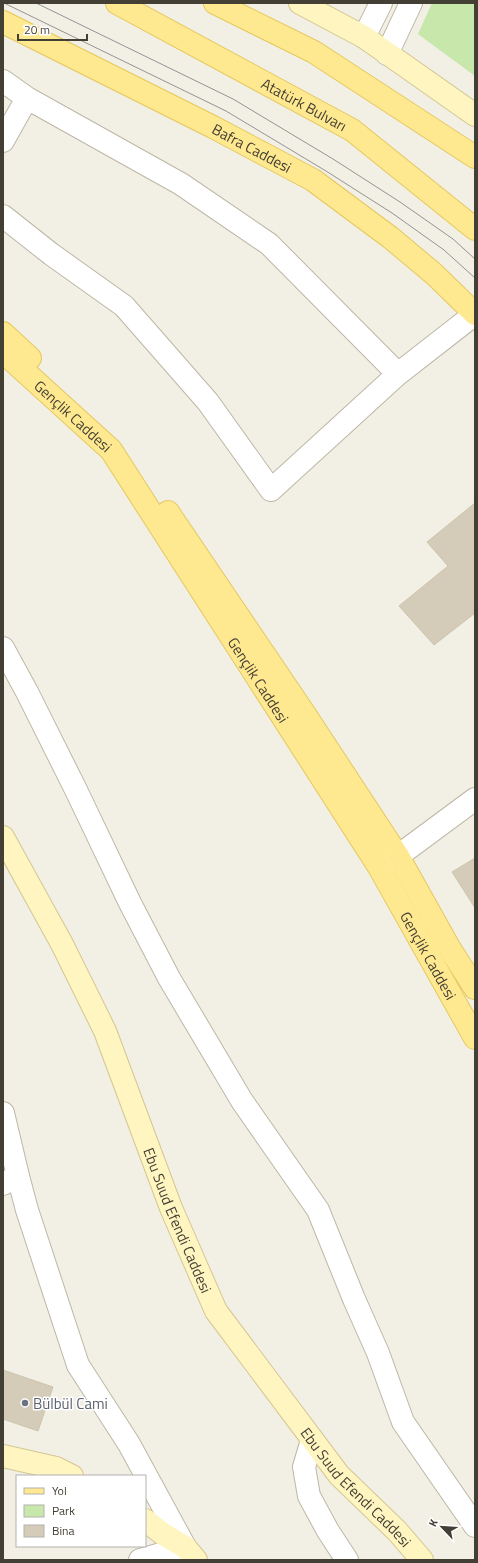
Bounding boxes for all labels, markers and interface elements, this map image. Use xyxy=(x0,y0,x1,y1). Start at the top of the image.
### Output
scale bar xyxy=(18,16,87,42)
text: 20 m xyxy=(24,20,50,39)
street label: Atatürk Bulvarı xyxy=(257,72,351,137)
street label: Bafra Caddesi xyxy=(208,117,296,178)
street label: Gençlik Caddesi xyxy=(29,374,117,457)
street label: Gençlik Caddesi xyxy=(222,632,295,727)
street label: Gençlik Caddesi xyxy=(395,907,463,1004)
street label: Ebu Suud Efendi Caddesi xyxy=(138,1144,218,1297)
place label: Bülbül Cami xyxy=(33,1392,108,1415)
marker: Bülbül Cami xyxy=(20,1398,30,1408)
street label: Ebu Suud Efendi Caddesi xyxy=(295,1422,417,1552)
legend xyxy=(16,1475,146,1547)
text: Yol xyxy=(52,1481,67,1500)
text: Park xyxy=(52,1501,75,1520)
north arrow xyxy=(422,1507,462,1547)
text: K xyxy=(424,1516,442,1529)
text: Bina xyxy=(52,1521,74,1540)

